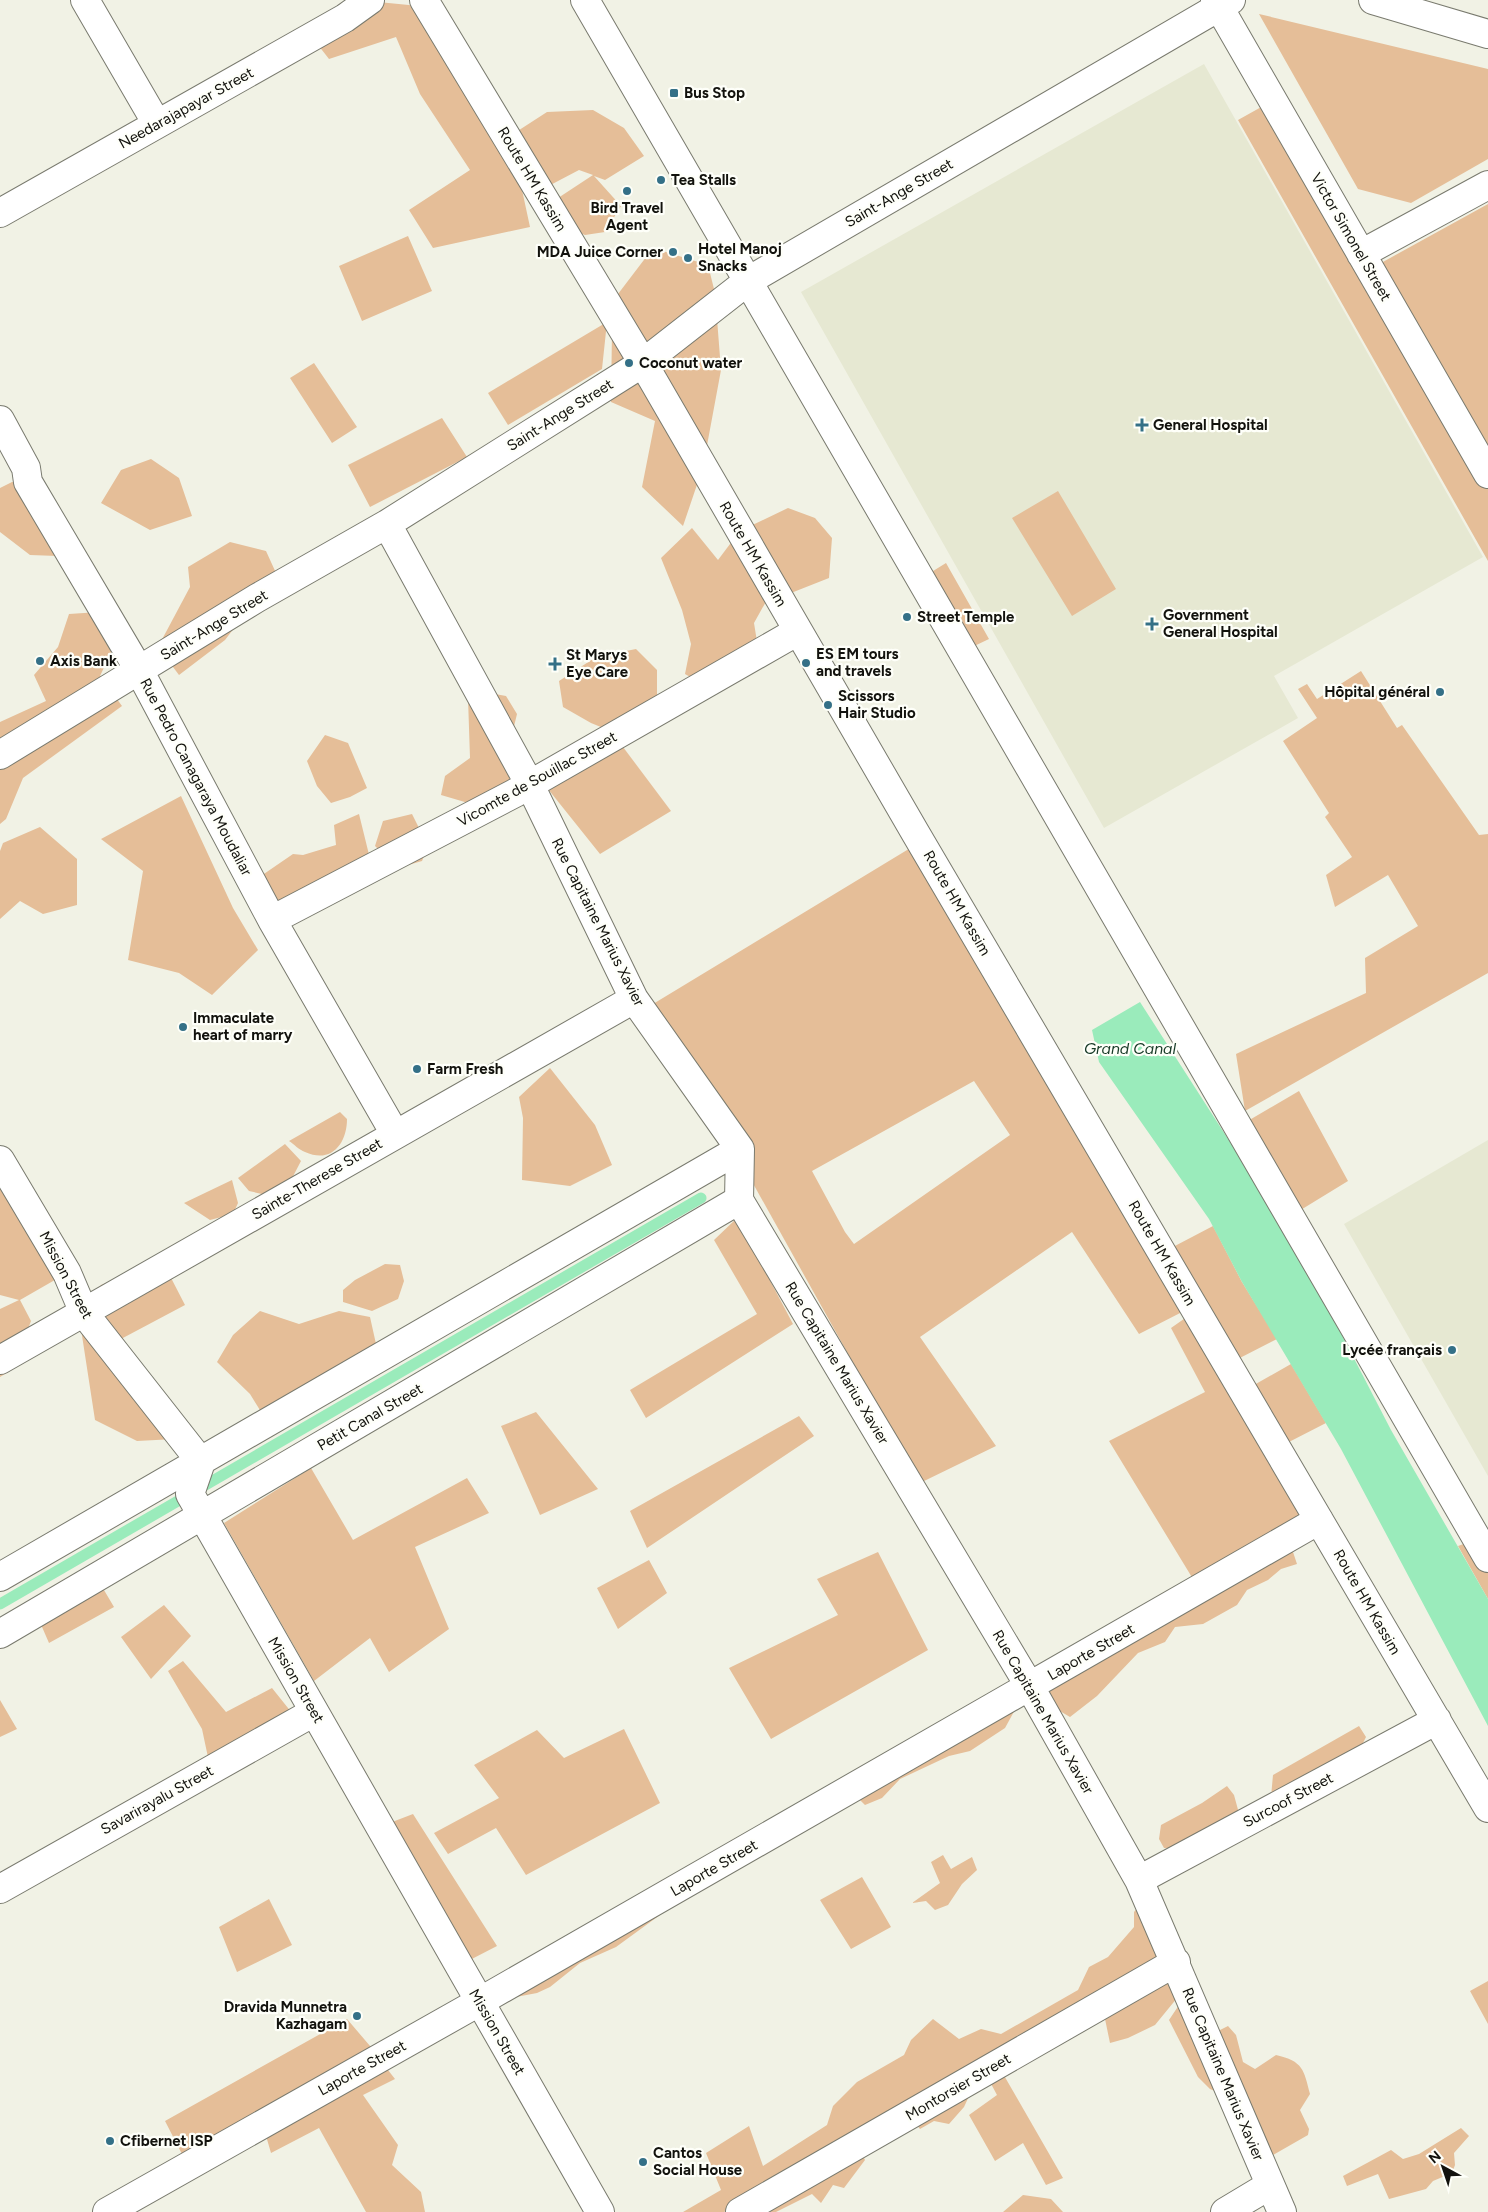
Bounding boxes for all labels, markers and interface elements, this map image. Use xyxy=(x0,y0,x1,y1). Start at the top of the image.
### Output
street label: Needarajapayar Street xyxy=(115,63,257,153)
place label: Bus Stop xyxy=(684,84,745,102)
marker: Bus Stop xyxy=(668,87,680,99)
street label: Route HM Kassim xyxy=(494,124,570,234)
street label: Saint-Ange Street xyxy=(842,155,957,231)
street label: Victor Simonel Street xyxy=(1307,170,1395,304)
place label: Tea Stalls xyxy=(671,171,736,189)
marker: Tea Stalls xyxy=(655,174,667,186)
marker: Bird Travel Agent xyxy=(621,185,633,197)
place label: Bird Travel Agent xyxy=(590,199,664,234)
place label: Hotel Manoj Snacks xyxy=(698,240,782,275)
place label: MDA Juice Corner xyxy=(537,243,663,261)
marker: MDA Juice Corner xyxy=(667,246,679,258)
marker: Hotel Manoj Snacks xyxy=(682,252,694,264)
place label: Coconut water xyxy=(639,354,743,372)
marker: Coconut water xyxy=(623,357,635,369)
street label: Saint-Ange Street xyxy=(504,375,617,455)
place label: General Hospital xyxy=(1153,416,1268,434)
marker: General Hospital xyxy=(1135,418,1149,432)
street label: Route HM Kassim xyxy=(716,498,790,610)
street label: Saint-Ange Street xyxy=(157,586,271,664)
place label: Government General Hospital xyxy=(1163,606,1278,641)
place label: Street Temple xyxy=(917,608,1015,626)
marker: Street Temple xyxy=(901,611,913,623)
marker: Government General Hospital xyxy=(1145,617,1159,631)
place label: ES EM tours and travels xyxy=(816,645,899,680)
place label: St Marys Eye Care xyxy=(566,646,629,681)
place label: Axis Bank xyxy=(50,652,117,670)
marker: Axis Bank xyxy=(34,655,46,667)
marker: St Marys Eye Care xyxy=(548,657,562,671)
marker: ES EM tours and travels xyxy=(800,657,812,669)
street label: Rue Pedro Canagaraya Moudaliar xyxy=(136,675,256,879)
place label: Hôpital général xyxy=(1324,683,1430,701)
marker: Hôpital général xyxy=(1434,686,1446,698)
place label: Scissors Hair Studio xyxy=(838,687,916,722)
marker: Scissors Hair Studio xyxy=(822,699,834,711)
street label: Vicomte de Souillac Street xyxy=(454,727,620,830)
street label: Rue Capitaine Marius Xavier xyxy=(548,835,648,1009)
street label: Route HM Kassim xyxy=(920,847,994,959)
place label: Immaculate heart of marry xyxy=(193,1009,293,1044)
marker: Immaculate heart of marry xyxy=(177,1021,189,1033)
water label: Grand Canal xyxy=(1084,1039,1176,1058)
place label: Farm Fresh xyxy=(427,1060,503,1078)
marker: Farm Fresh xyxy=(411,1063,423,1075)
street label: Sainte-Therese Street xyxy=(249,1134,386,1224)
street label: Route HM Kassim xyxy=(1125,1197,1199,1309)
street label: Mission Street xyxy=(35,1228,97,1322)
street label: Rue Capitaine Marius Xavier xyxy=(781,1278,893,1448)
place label: Lycée français xyxy=(1342,1341,1442,1359)
marker: Lycée français xyxy=(1446,1344,1458,1356)
street label: Petit Canal Street xyxy=(314,1379,426,1454)
street label: Route HM Kassim xyxy=(1330,1546,1404,1658)
street label: Laporte Street xyxy=(1044,1620,1138,1684)
street label: Rue Capitaine Marius Xavier xyxy=(989,1627,1097,1797)
street label: Mission Street xyxy=(264,1634,328,1727)
street label: Savarirayalu Street xyxy=(98,1761,217,1838)
street label: Surcoof Street xyxy=(1240,1769,1336,1831)
street label: Laporte Street xyxy=(667,1836,761,1900)
street label: Rue Capitaine Marius Xavier xyxy=(1178,1985,1268,2163)
street label: Mission Street xyxy=(465,1986,529,2079)
place label: Dravida Munnetra Kazhagam xyxy=(224,1998,347,2033)
marker: Dravida Munnetra Kazhagam xyxy=(351,2010,363,2022)
street label: Laporte Street xyxy=(315,2036,409,2100)
street label: Montorsier Street xyxy=(902,2049,1014,2124)
place label: Cfibernet ISP xyxy=(120,2132,213,2150)
marker: Cfibernet ISP xyxy=(104,2135,116,2147)
north arrow xyxy=(1418,2142,1468,2192)
place label: Cantos Social House xyxy=(653,2144,743,2179)
text: N xyxy=(1425,2147,1445,2167)
marker: Cantos Social House xyxy=(637,2156,649,2168)

